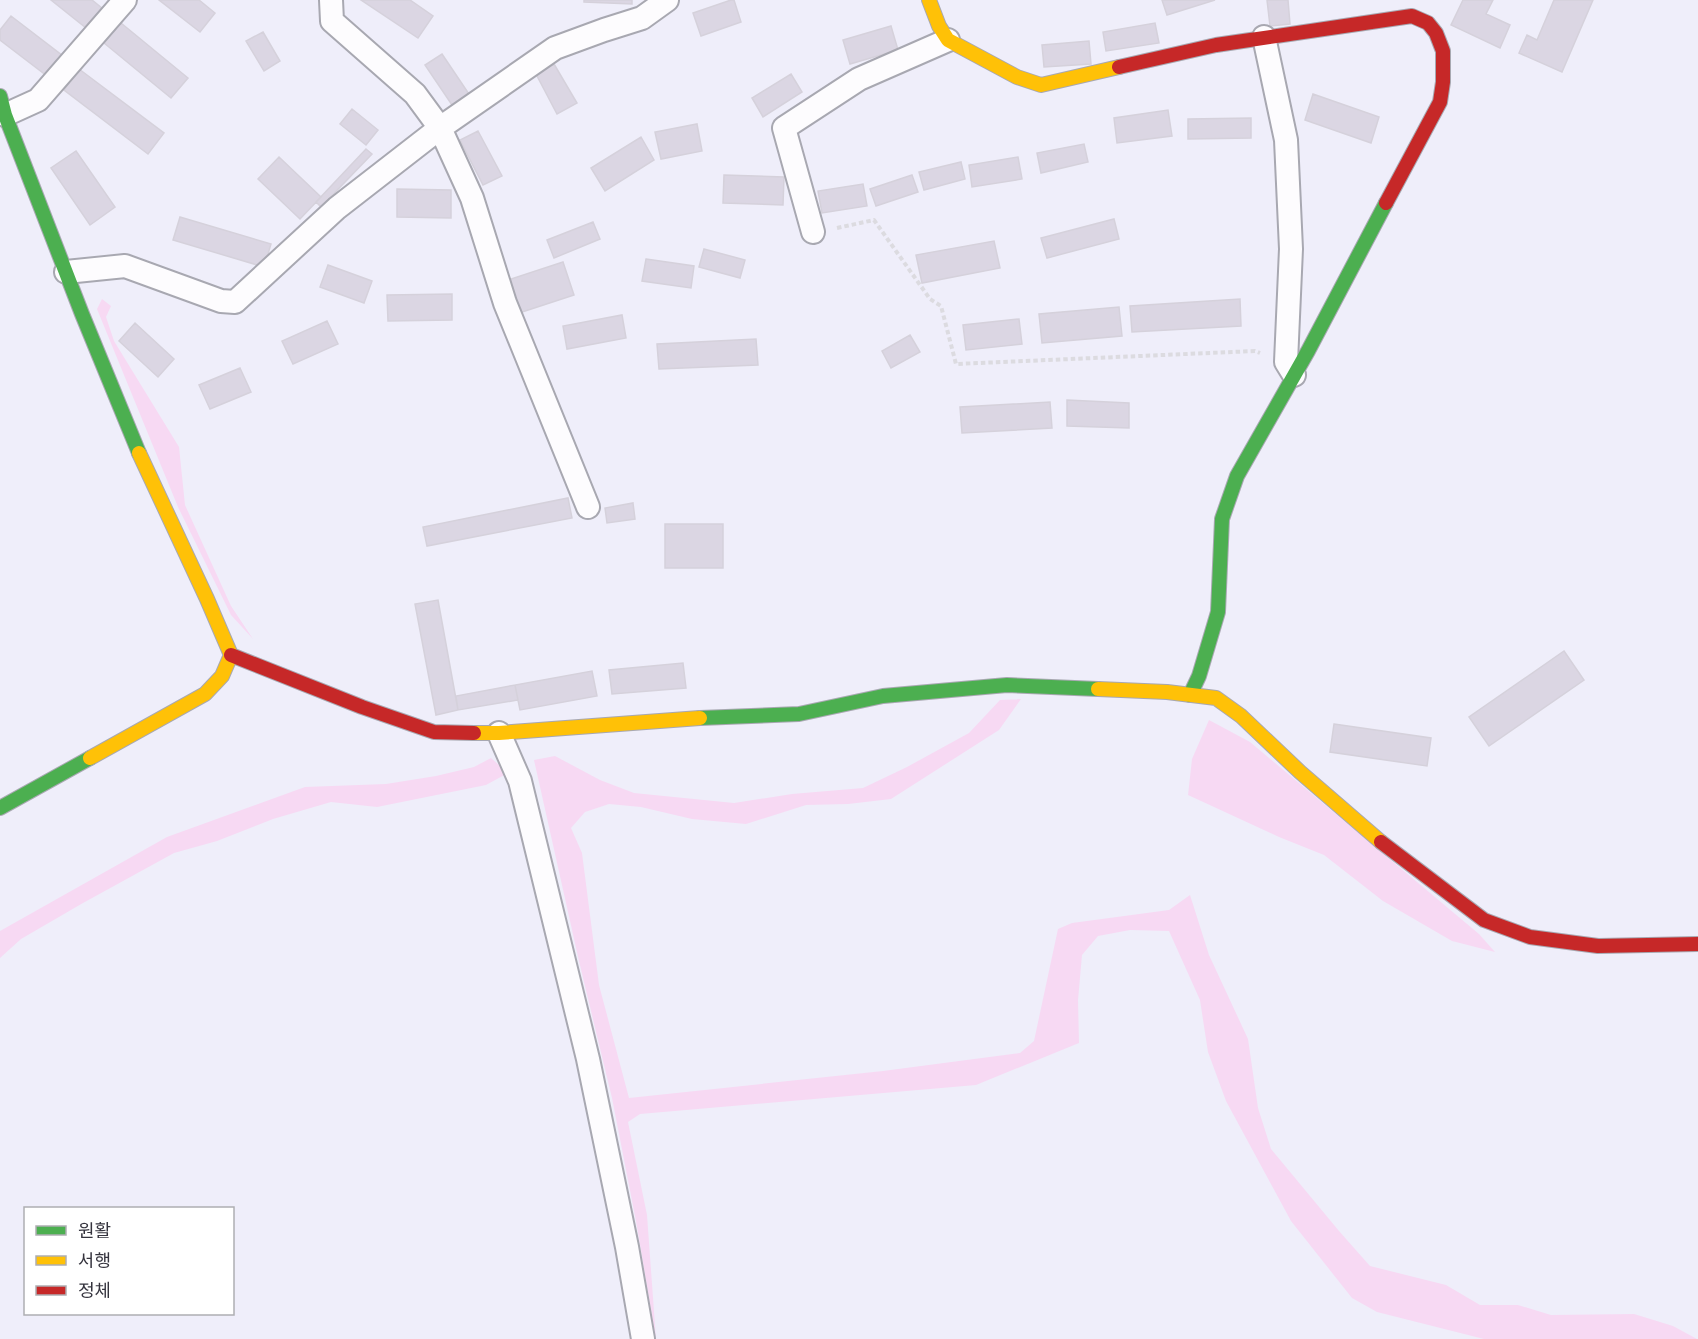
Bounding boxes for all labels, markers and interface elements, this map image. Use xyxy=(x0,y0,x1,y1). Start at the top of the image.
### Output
legend xyxy=(24,1207,234,1315)
text: 원활 xyxy=(78,1218,111,1243)
text: 서행 xyxy=(78,1248,111,1273)
text: 정체 xyxy=(78,1278,111,1303)

